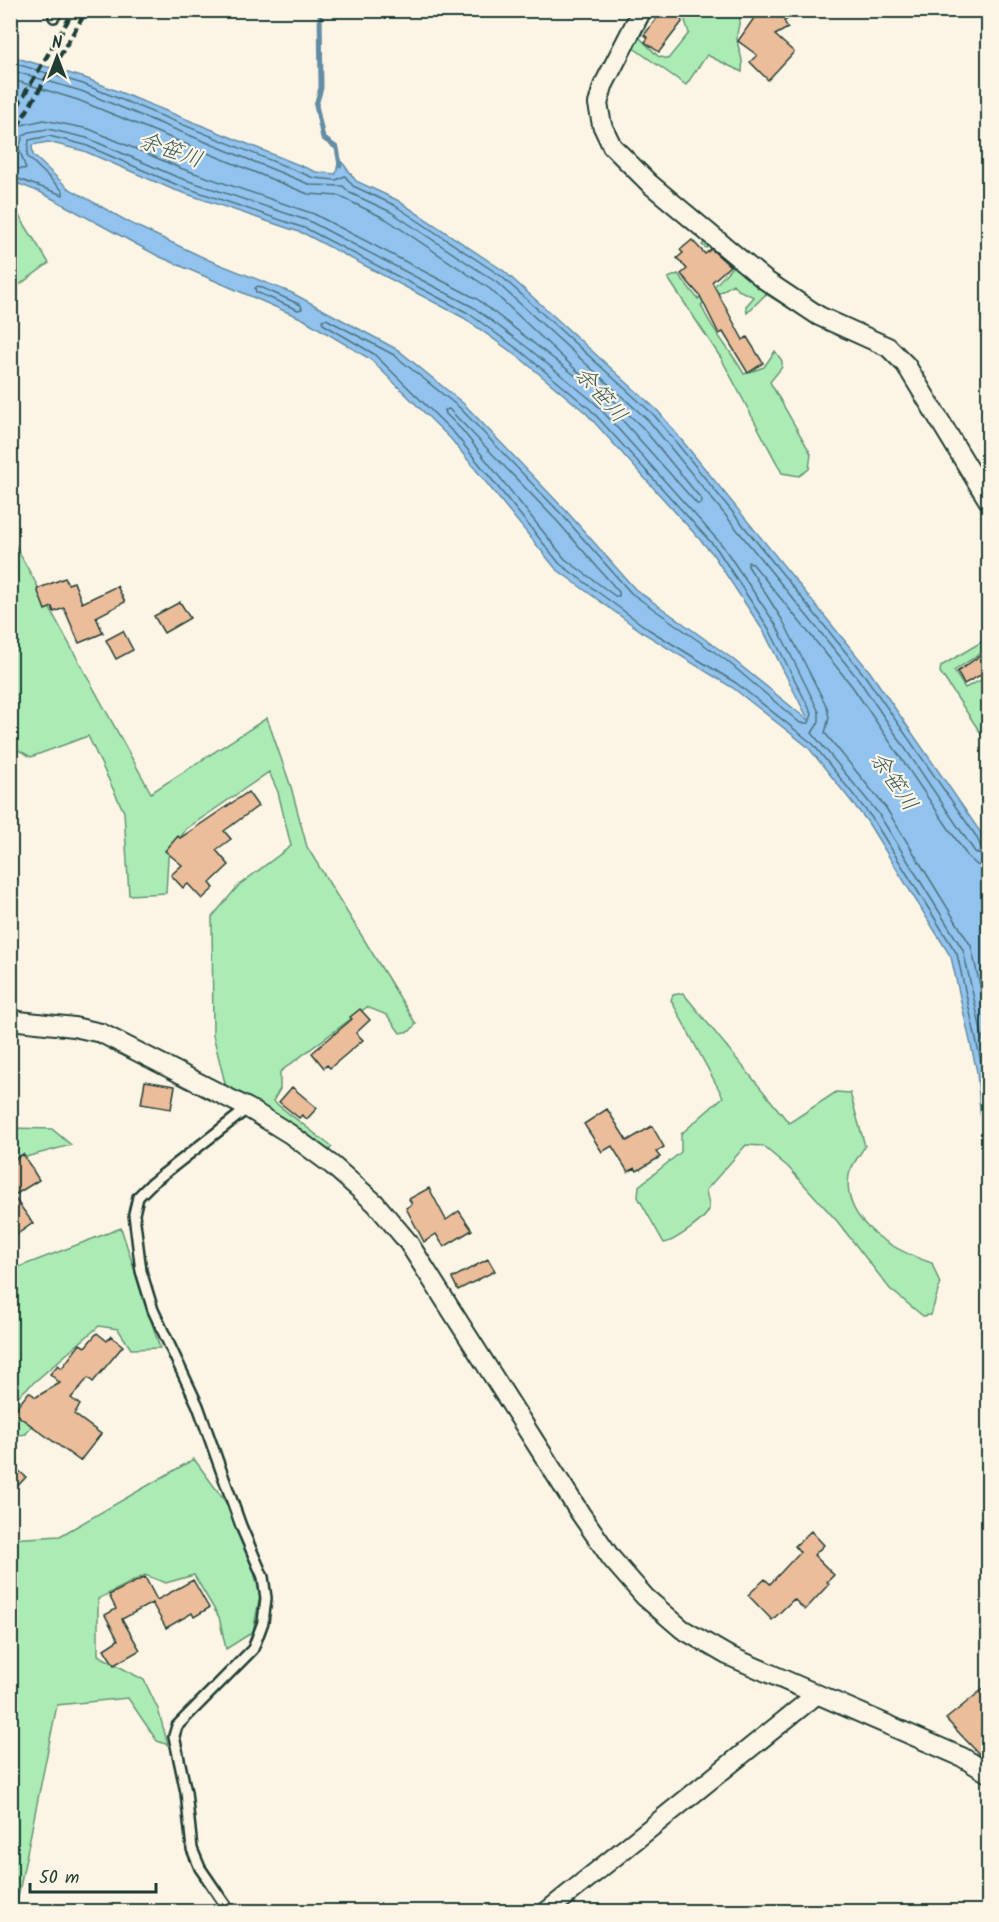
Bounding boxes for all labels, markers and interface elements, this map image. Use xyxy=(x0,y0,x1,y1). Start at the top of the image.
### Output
north arrow xyxy=(27,27,87,87)
text: N xyxy=(52,31,62,56)
water label: 余笹川 xyxy=(133,124,207,179)
water label: 余笹川 xyxy=(565,359,635,432)
water label: 余笹川 xyxy=(860,745,926,820)
scale bar xyxy=(30,1856,156,1894)
text: 50 m xyxy=(39,1864,79,1893)

